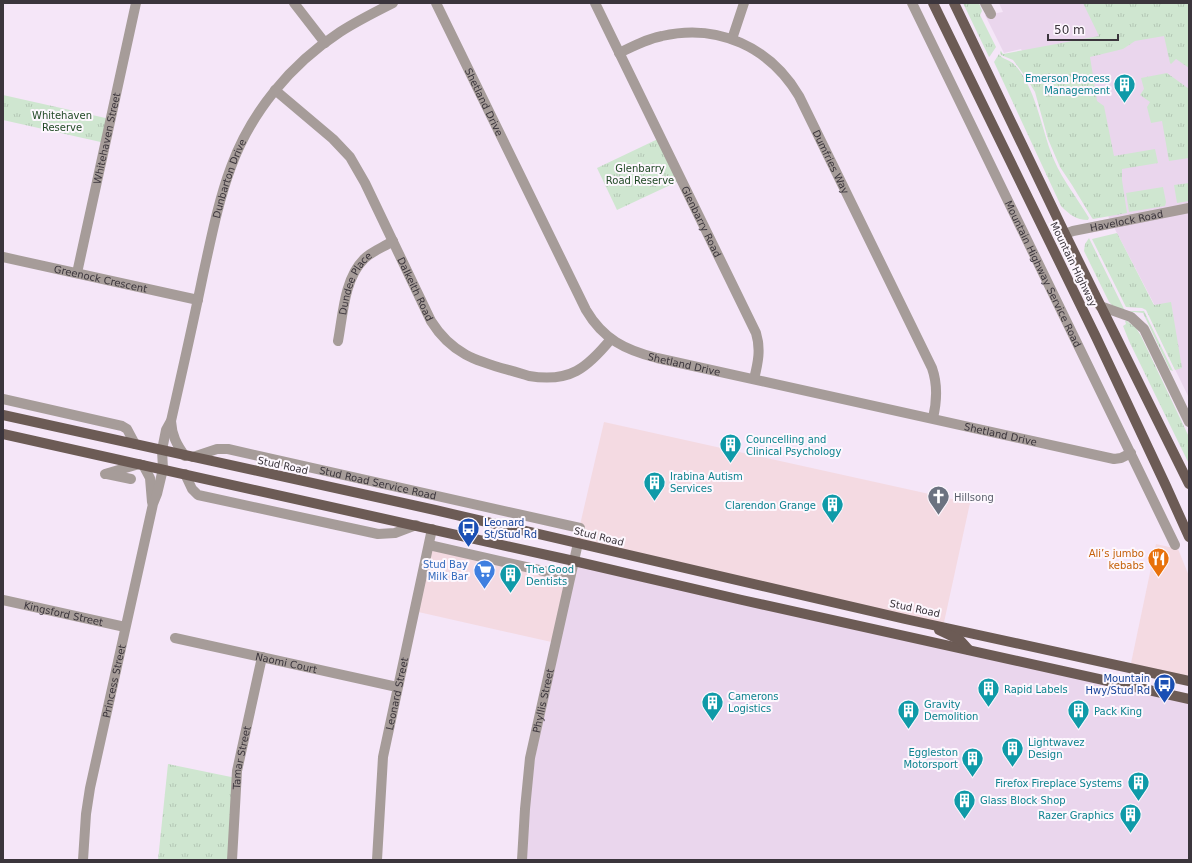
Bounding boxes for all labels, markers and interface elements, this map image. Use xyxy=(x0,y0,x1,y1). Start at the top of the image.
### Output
scale bar xyxy=(1048,16,1118,42)
text: 50 m xyxy=(1054,23,1085,37)
street label: Shetland Drive xyxy=(463,66,505,138)
building icon: Emerson Process Management xyxy=(1112,71,1138,104)
place label: Emerson Process Management xyxy=(1025,73,1110,96)
street label: Whitehaven Street xyxy=(92,91,122,185)
park label: Whitehaven Reserve xyxy=(32,110,92,133)
street label: Dumfries Way xyxy=(810,128,851,196)
street label: Dunbarton Drive xyxy=(211,137,248,219)
park label: Glenbarry Road Reserve xyxy=(606,163,674,186)
street label: Glenbarry Road xyxy=(679,184,723,259)
street label: Mountain Highway Service Road xyxy=(1003,199,1083,349)
street label: Havelock Road xyxy=(1089,208,1164,234)
street label: Mountain Highway xyxy=(1048,220,1099,308)
street label: Dundee Place xyxy=(337,250,374,316)
street label: Dalkeith Road xyxy=(395,255,435,323)
street label: Greenock Crescent xyxy=(53,263,148,295)
street label: Shetland Drive xyxy=(646,351,722,378)
street label: Shetland Drive xyxy=(963,421,1038,448)
building icon: Councelling and Clinical Psychology xyxy=(718,432,744,465)
place label: Councelling and Clinical Psychology xyxy=(746,434,841,457)
street label: Stud Road xyxy=(257,455,309,476)
street label: Stud Road Service Road xyxy=(318,465,438,502)
building icon: Irabina Autism Services xyxy=(642,469,668,502)
place label: Irabina Autism Services xyxy=(670,471,743,494)
church icon: Hillsong xyxy=(925,484,951,517)
building icon: Clarendon Grange xyxy=(819,492,845,525)
place label: Hillsong xyxy=(954,492,994,503)
place label: Clarendon Grange xyxy=(725,500,816,511)
bus stop icon: Leonard St/Stud Rd xyxy=(455,515,481,548)
place label: Leonard St/Stud Rd xyxy=(484,517,537,540)
street label: Stud Road xyxy=(573,525,625,548)
restaurant icon: Ali’s jumbo kebabs xyxy=(1146,546,1172,579)
place label: Ali’s jumbo kebabs xyxy=(1089,548,1144,571)
supermarket icon: Stud Bay Milk Bar xyxy=(471,557,497,590)
place label: Stud Bay Milk Bar xyxy=(423,559,469,582)
building icon: The Good Dentists xyxy=(497,562,523,595)
place label: The Good Dentists xyxy=(525,564,574,587)
street label: Stud Road xyxy=(889,598,941,619)
street label: Kingsford Street xyxy=(23,600,104,628)
street label: Princess Street xyxy=(101,643,128,719)
street label: Naomi Court xyxy=(254,651,318,675)
street label: Leonard Street xyxy=(384,656,410,731)
street label: Phyllis Street xyxy=(531,668,556,734)
bus stop icon: Mountain Hwy/Stud Rd xyxy=(1152,671,1178,704)
place label: Mountain Hwy/Stud Rd xyxy=(1086,673,1150,696)
building icon: Rapid Labels xyxy=(976,676,1002,709)
place label: Rapid Labels xyxy=(1004,684,1068,695)
building icon: Camerons Logistics xyxy=(699,689,725,722)
place label: Camerons Logistics xyxy=(728,691,779,714)
building icon: Gravity Demolition xyxy=(895,697,921,730)
building icon: Pack King xyxy=(1066,698,1092,731)
place label: Gravity Demolition xyxy=(924,699,978,722)
place label: Pack King xyxy=(1094,706,1142,717)
street label: Tamar Street xyxy=(231,725,253,791)
building icon: Lightwavez Design xyxy=(999,735,1025,768)
place label: Lightwavez Design xyxy=(1028,737,1085,760)
building icon: Eggleston Motorsport xyxy=(960,745,986,778)
place label: Eggleston Motorsport xyxy=(903,747,958,770)
building icon: Firefox Fireplace Systems xyxy=(1125,770,1151,803)
place label: Firefox Fireplace Systems xyxy=(995,778,1122,789)
building icon: Glass Block Shop xyxy=(951,787,977,820)
place label: Glass Block Shop xyxy=(980,795,1066,806)
building icon: Razer Graphics xyxy=(1117,802,1143,835)
place label: Razer Graphics xyxy=(1038,810,1114,821)

